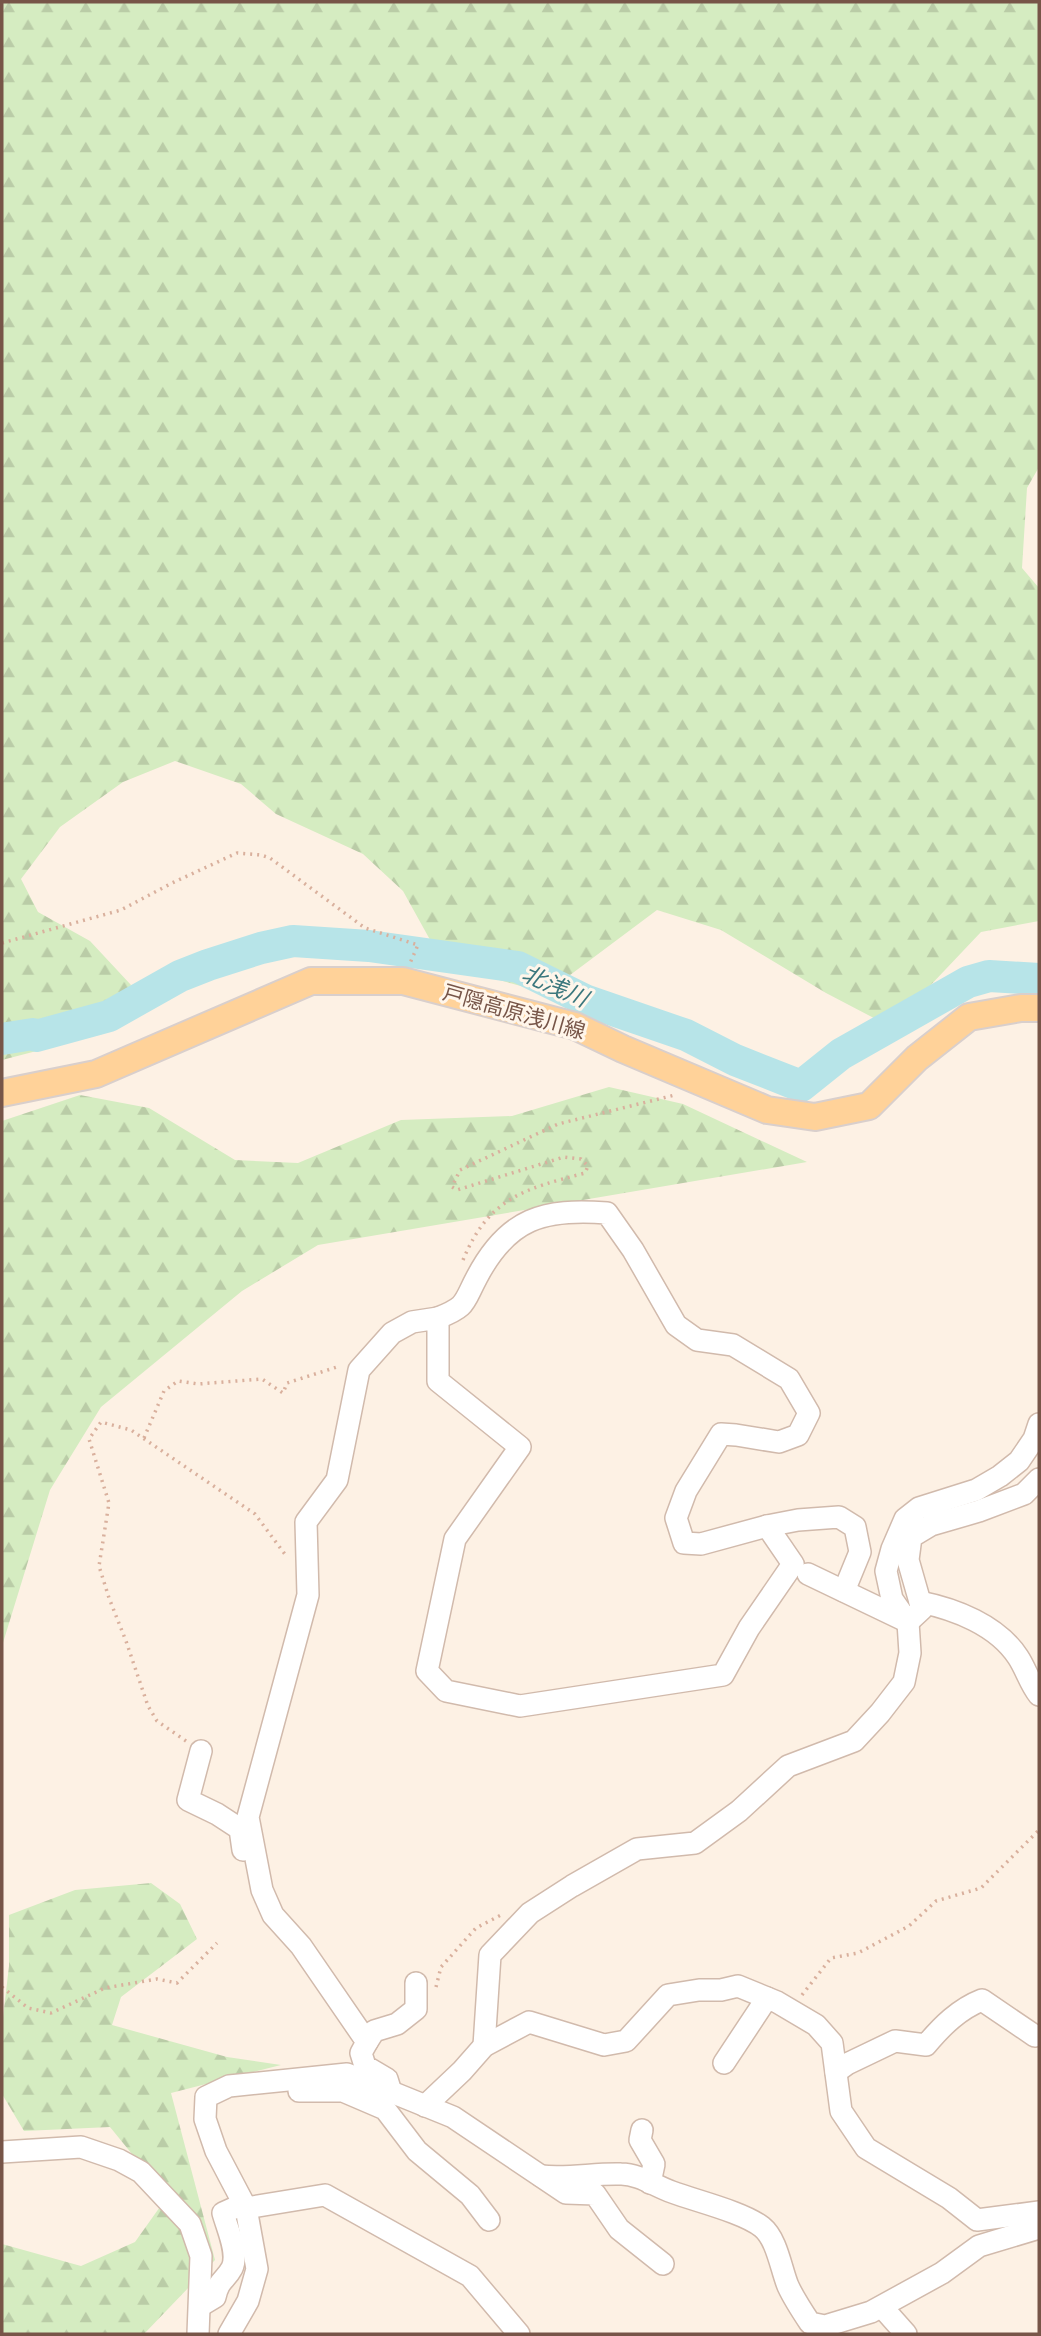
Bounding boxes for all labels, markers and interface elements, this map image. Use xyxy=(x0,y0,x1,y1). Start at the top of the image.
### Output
water label: 北浅川 xyxy=(518,958,595,1014)
street label: 戸隠高原浅川線 xyxy=(440,978,589,1044)

